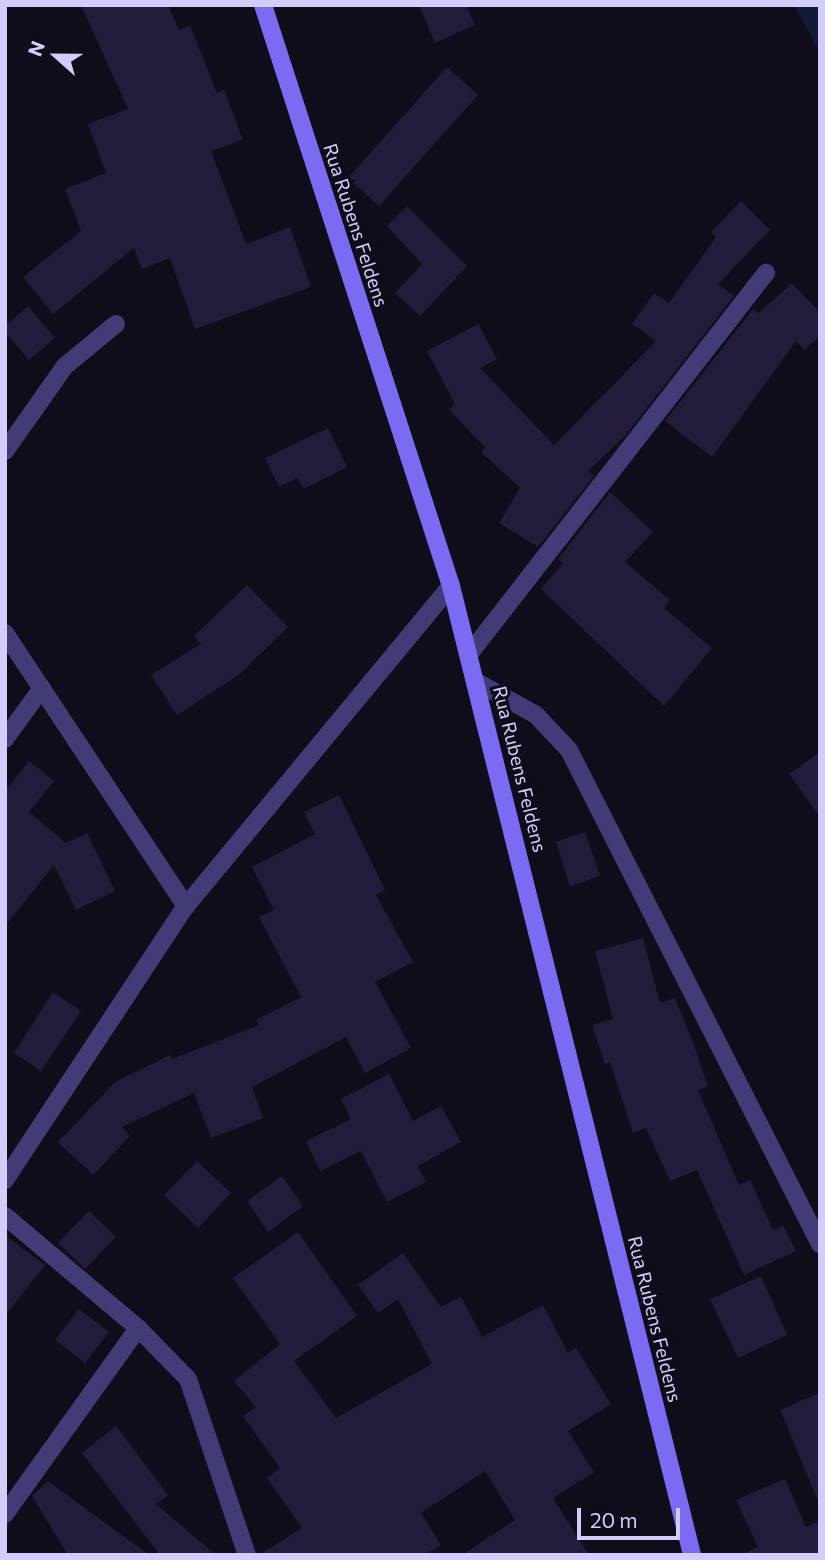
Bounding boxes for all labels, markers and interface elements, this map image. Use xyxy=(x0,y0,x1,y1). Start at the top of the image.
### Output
north arrow xyxy=(21,21,91,91)
text: N xyxy=(23,38,49,59)
street label: Rua Rubens Feldens xyxy=(319,140,393,310)
street label: Rua Rubens Feldens xyxy=(488,684,552,854)
street label: Rua Rubens Feldens xyxy=(623,1234,687,1404)
scale bar xyxy=(580,1494,683,1538)
text: 20 m xyxy=(590,1507,638,1532)

